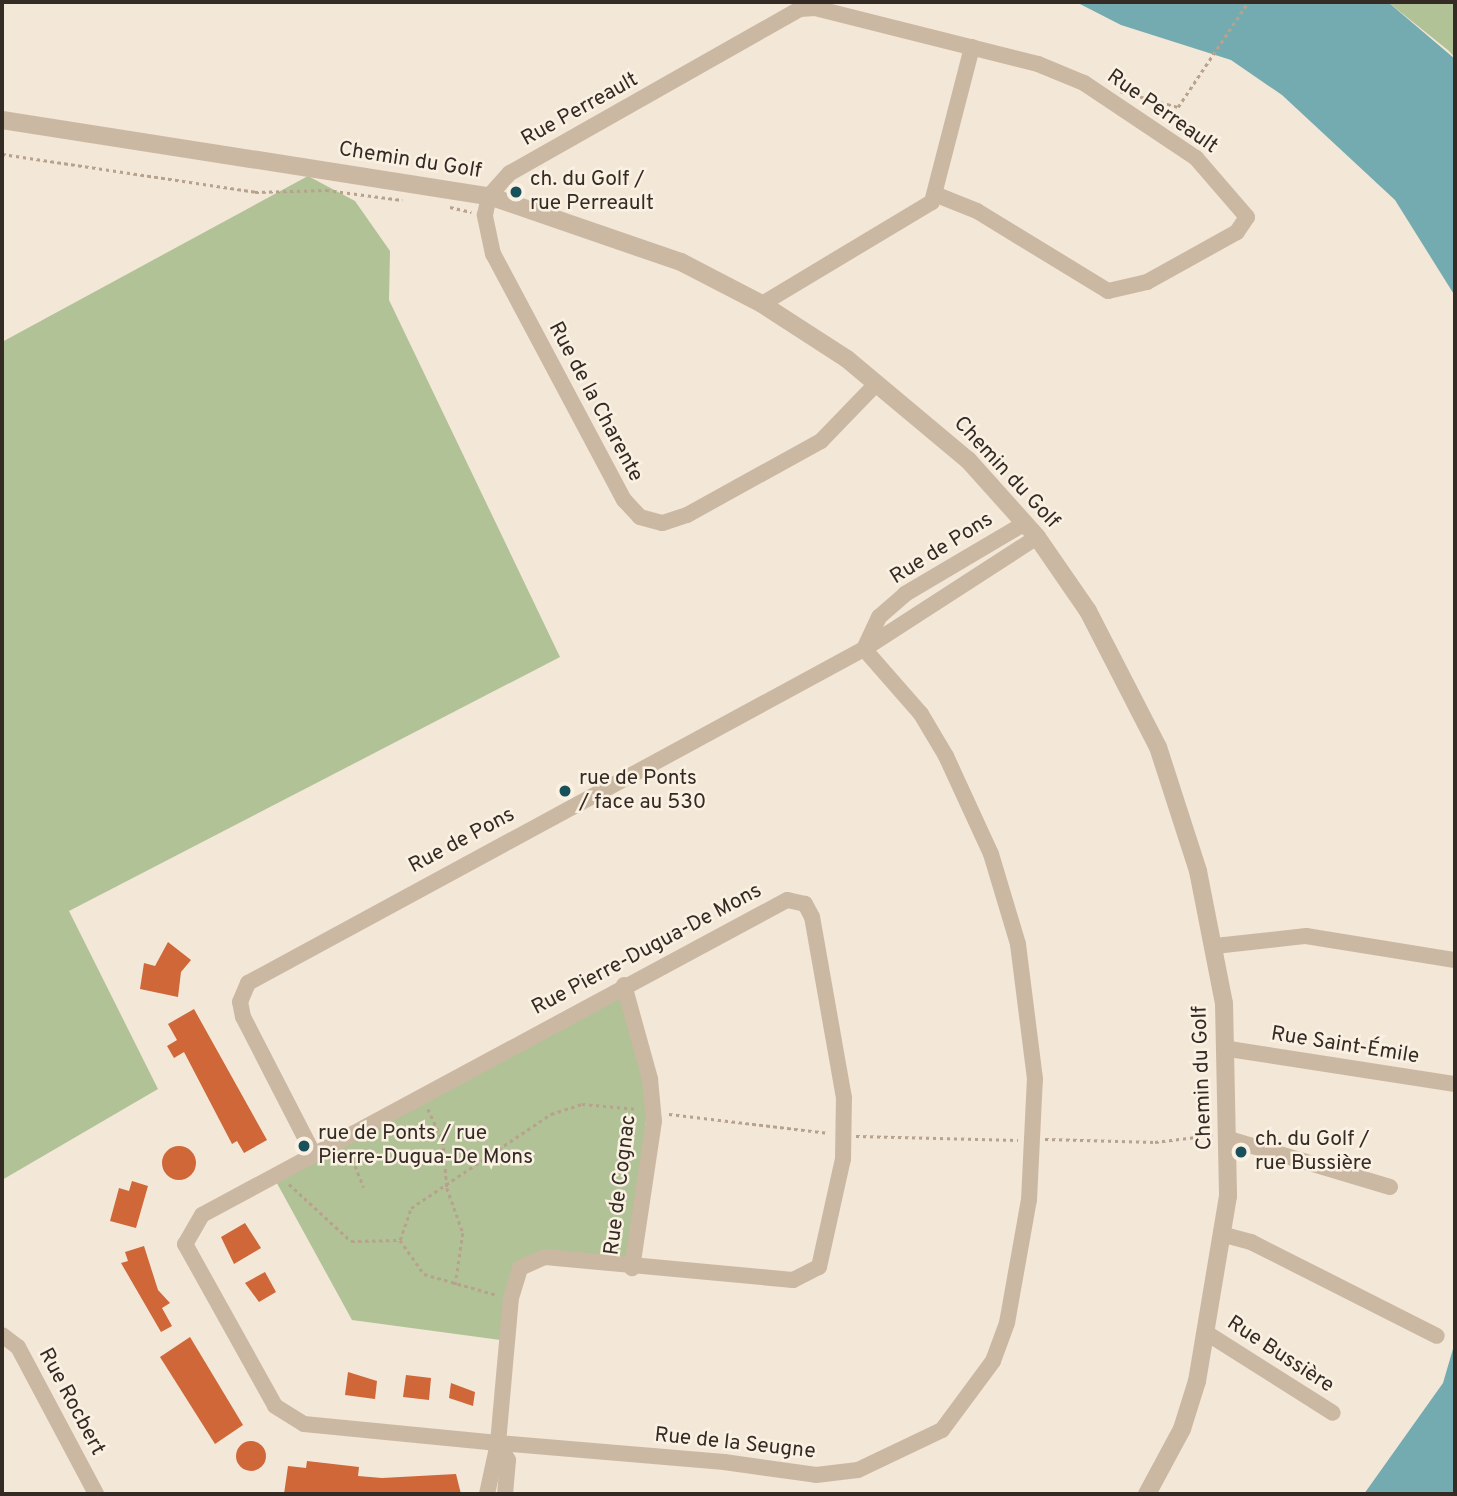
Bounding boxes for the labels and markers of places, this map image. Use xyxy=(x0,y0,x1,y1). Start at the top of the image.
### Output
place label: ch. du Golf / rue Perreault xyxy=(530,167,654,217)
marker: ch. du Golf / rue Perreault xyxy=(508,184,524,200)
place label: rue de Ponts / face au 530 xyxy=(579,766,706,816)
marker: rue de Ponts / face au 530 xyxy=(557,783,573,799)
place label: rue de Ponts / rue Pierre-Dugua-De Mons xyxy=(318,1121,533,1171)
place label: ch. du Golf / rue Bussière xyxy=(1255,1127,1372,1177)
marker: rue de Ponts / rue Pierre-Dugua-De Mons xyxy=(296,1138,312,1154)
marker: ch. du Golf / rue Bussière xyxy=(1233,1144,1249,1160)

